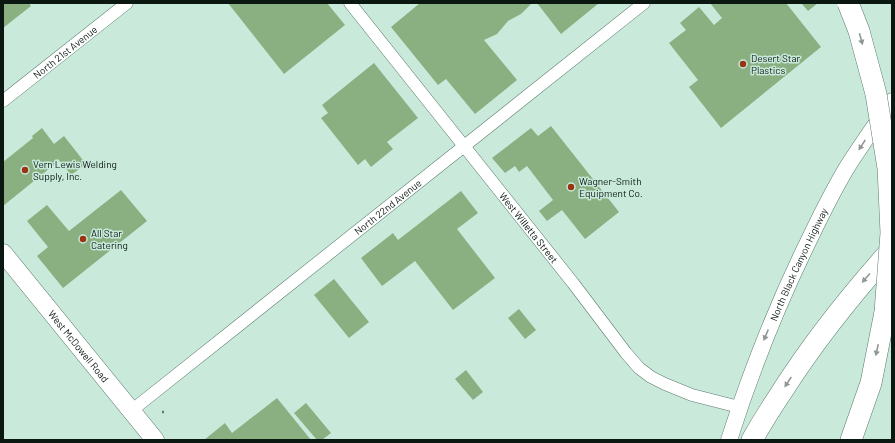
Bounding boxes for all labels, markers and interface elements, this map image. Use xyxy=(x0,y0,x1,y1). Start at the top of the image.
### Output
street label: North 21st Avenue xyxy=(31,23,99,81)
one-way arrow xyxy=(859,33,865,46)
place label: Desert Star Plastics xyxy=(751,52,801,76)
marker: Desert Star Plastics xyxy=(738,59,748,69)
one-way arrow xyxy=(858,139,866,150)
place label: Vern Lewis Welding Supply, Inc. xyxy=(33,158,117,182)
marker: Vern Lewis Welding Supply, Inc. xyxy=(20,165,30,175)
place label: Wagner-Smith Equipment Co. xyxy=(579,175,643,199)
street label: North 22nd Avenue xyxy=(352,176,424,237)
marker: Wagner-Smith Equipment Co. xyxy=(566,182,576,192)
street label: West Willetta Street xyxy=(497,190,561,266)
street label: North Black Canyon Highway xyxy=(767,206,830,323)
place label: All Star Catering xyxy=(91,227,128,251)
marker: All Star Catering xyxy=(78,234,88,244)
one-way arrow xyxy=(862,273,871,283)
street label: West McDowell Road xyxy=(46,308,111,384)
one-way arrow xyxy=(763,330,769,341)
one-way arrow xyxy=(874,344,880,357)
one-way arrow xyxy=(784,377,792,387)

